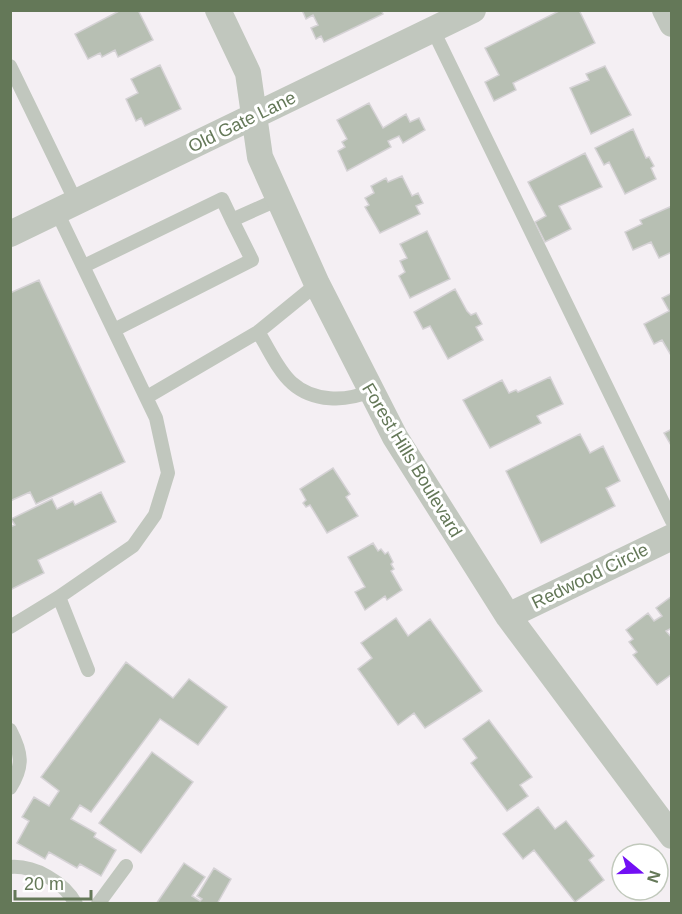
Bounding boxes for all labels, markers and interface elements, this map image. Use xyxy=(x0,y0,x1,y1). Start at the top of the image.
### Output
street label: Old Gate Lane xyxy=(185,87,299,157)
street label: Forest Hills Boulevard xyxy=(358,379,466,541)
street label: Redwood Circle xyxy=(529,539,651,613)
north arrow xyxy=(610,842,670,902)
scale bar xyxy=(15,863,92,901)
text: N xyxy=(644,868,664,885)
text: 20 m xyxy=(24,874,64,894)

